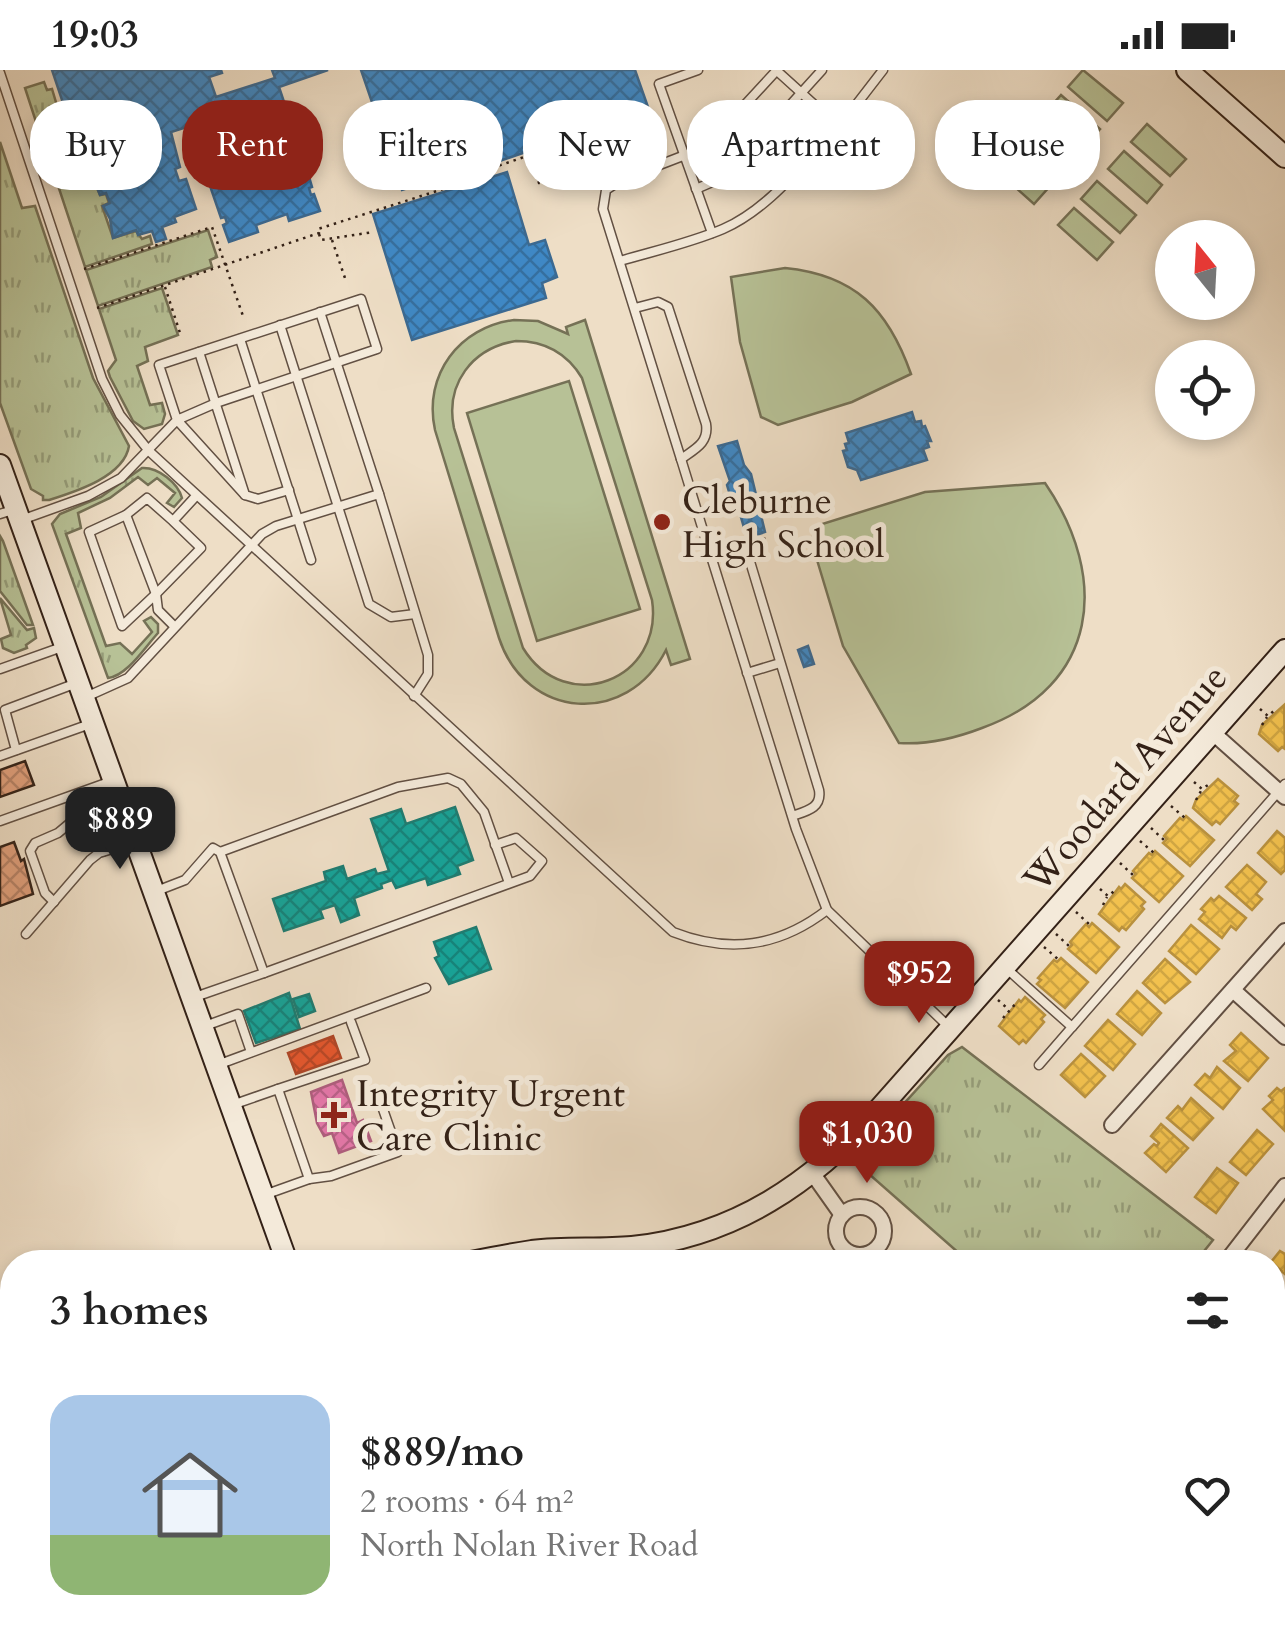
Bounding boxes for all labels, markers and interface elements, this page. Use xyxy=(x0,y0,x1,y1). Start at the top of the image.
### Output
text: 19:03 xyxy=(50,9,139,61)
chip: Buy xyxy=(30,100,162,190)
chip: Rent xyxy=(182,100,323,190)
chip: Filters xyxy=(343,100,503,190)
chip: New xyxy=(523,100,667,190)
chip: Apartment xyxy=(687,100,915,190)
chip: House xyxy=(935,100,1100,190)
north arrow xyxy=(1155,220,1255,320)
map controls xyxy=(1155,220,1255,440)
button: locate xyxy=(1155,340,1255,440)
place label: Cleburne High School xyxy=(682,475,885,571)
marker: Cleburne High School xyxy=(651,511,673,533)
street label: Woodard Avenue xyxy=(1011,653,1240,905)
pin: $889 xyxy=(61,787,179,872)
text: $889 xyxy=(87,797,153,841)
pin: $952 xyxy=(860,941,978,1026)
text: $952 xyxy=(886,951,952,995)
place label: Integrity Urgent Care Clinic xyxy=(356,1068,625,1164)
pin: $1,030 xyxy=(786,1101,948,1186)
marker: Integrity Urgent Care Clinic xyxy=(321,1102,347,1128)
text: $1,030 xyxy=(821,1111,913,1155)
text: 3 homes xyxy=(50,1282,208,1339)
icon: filters xyxy=(1180,1283,1235,1338)
text: $889/mo xyxy=(360,1423,524,1480)
icon: home xyxy=(130,1435,250,1555)
icon: heart xyxy=(1180,1468,1235,1523)
text: 2 rooms · 64 m² xyxy=(360,1480,573,1524)
text: North Nolan River Road xyxy=(360,1524,698,1568)

